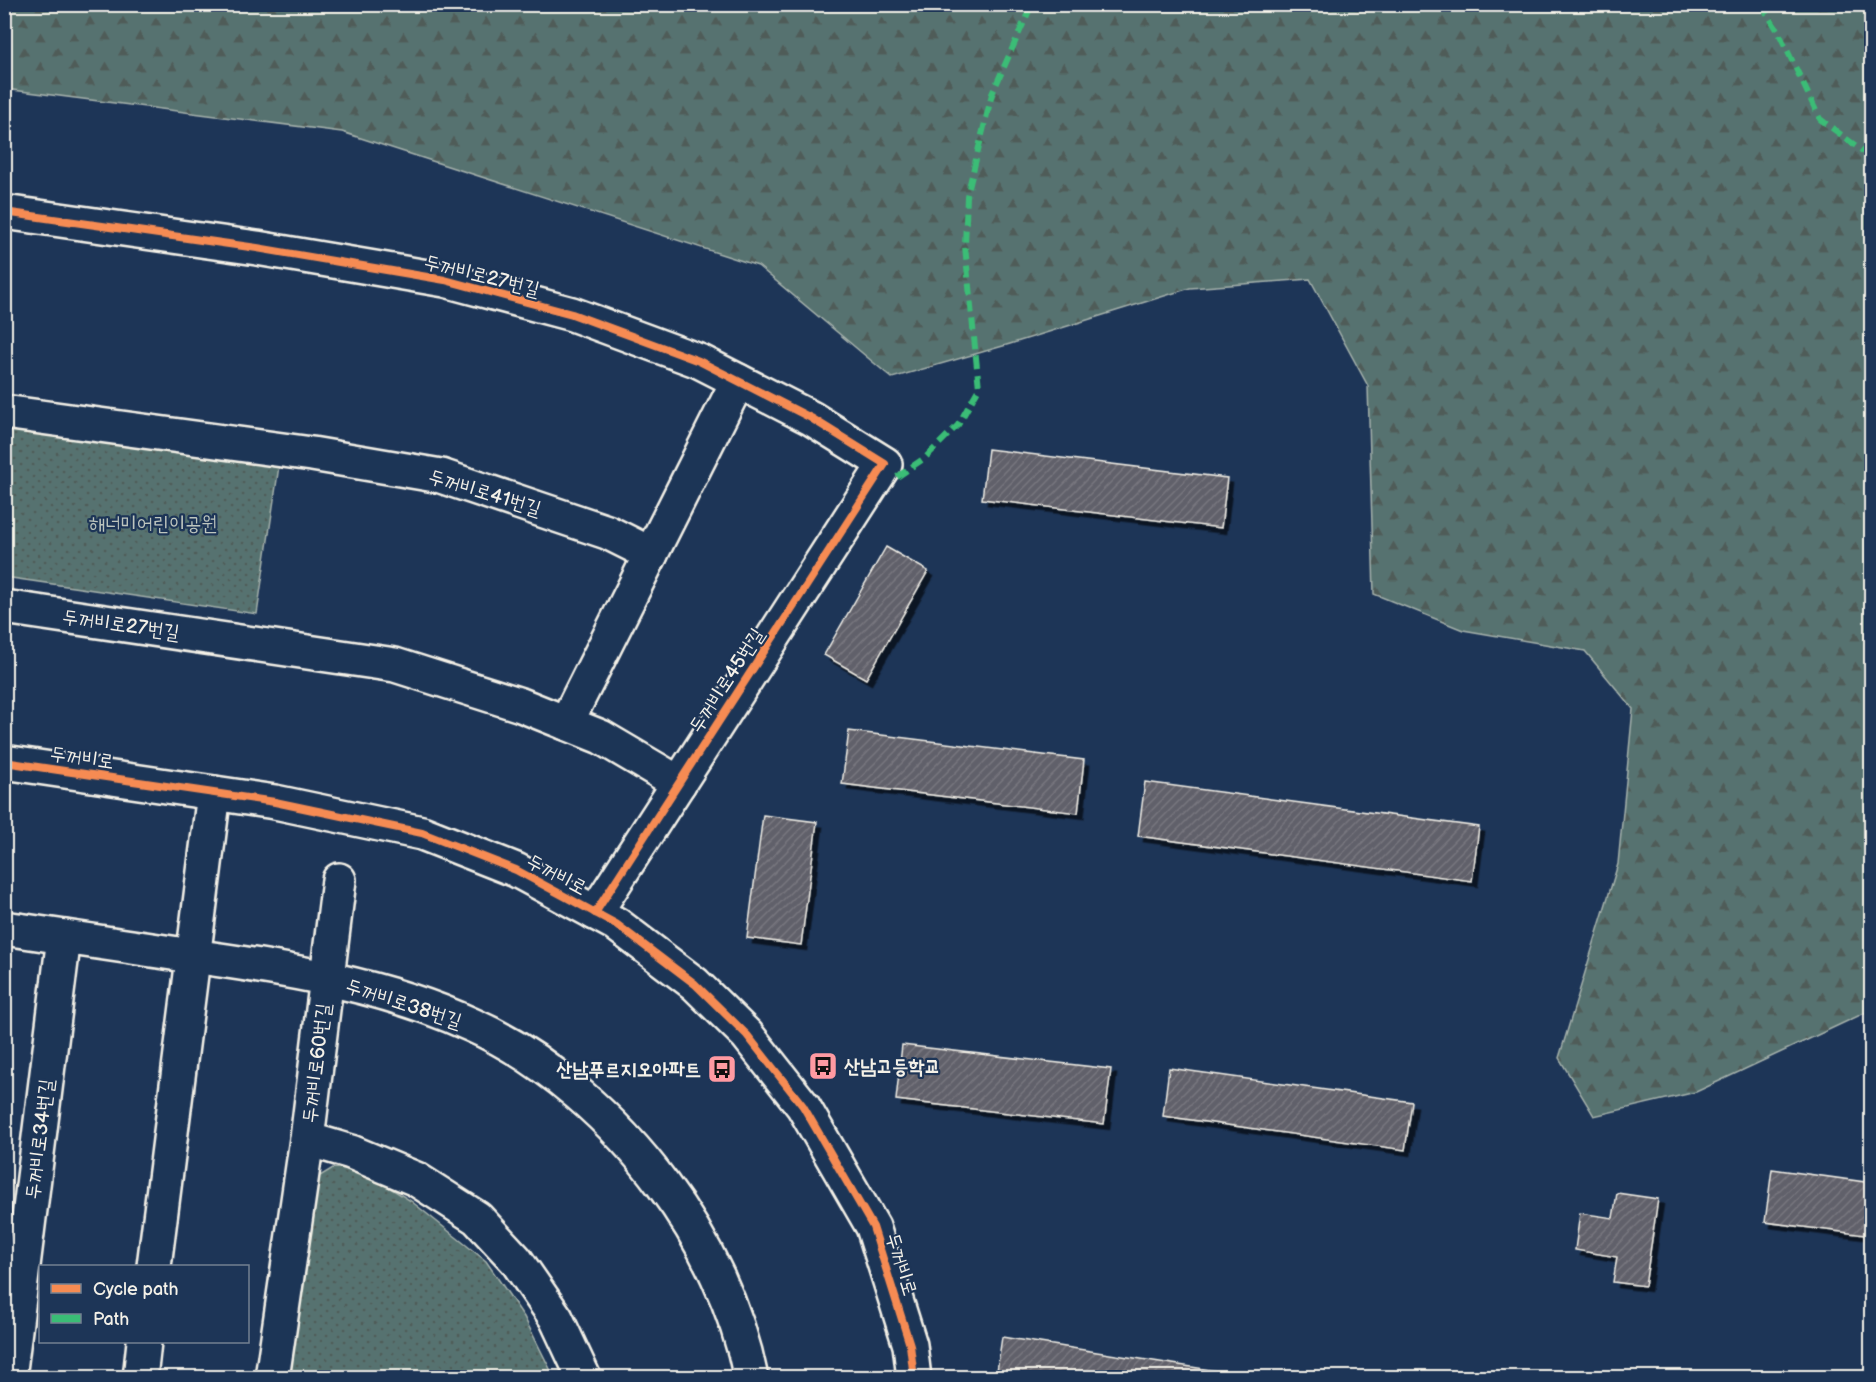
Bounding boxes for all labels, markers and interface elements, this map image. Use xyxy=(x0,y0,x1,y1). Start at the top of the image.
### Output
street label: 두꺼비로27번길 xyxy=(422,250,542,302)
street label: 두꺼비로41번길 xyxy=(425,464,544,521)
park label: 해너미어린이공원 xyxy=(89,512,217,536)
street label: 두꺼비로27번길 xyxy=(61,605,181,645)
street label: 두꺼비로45번길 xyxy=(684,624,770,737)
street label: 두꺼비로 xyxy=(48,742,115,774)
street label: 두꺼비로 xyxy=(522,849,591,901)
street label: 두꺼비로38번길 xyxy=(343,974,465,1034)
street label: 두꺼비로60번길 xyxy=(298,1002,336,1124)
bus stop icon: 산남고등학교 xyxy=(807,1050,839,1082)
bus stop icon: 산남푸르지오아파트 xyxy=(706,1053,738,1085)
place label: 산남고등학교 xyxy=(844,1055,941,1079)
place label: 산남푸르지오아파트 xyxy=(556,1058,701,1082)
street label: 두꺼비로34번길 xyxy=(21,1078,59,1201)
street label: 두꺼비로 xyxy=(880,1230,922,1299)
legend xyxy=(39,1265,249,1343)
text: Cycle path xyxy=(93,1279,179,1300)
text: Path xyxy=(93,1309,129,1330)

